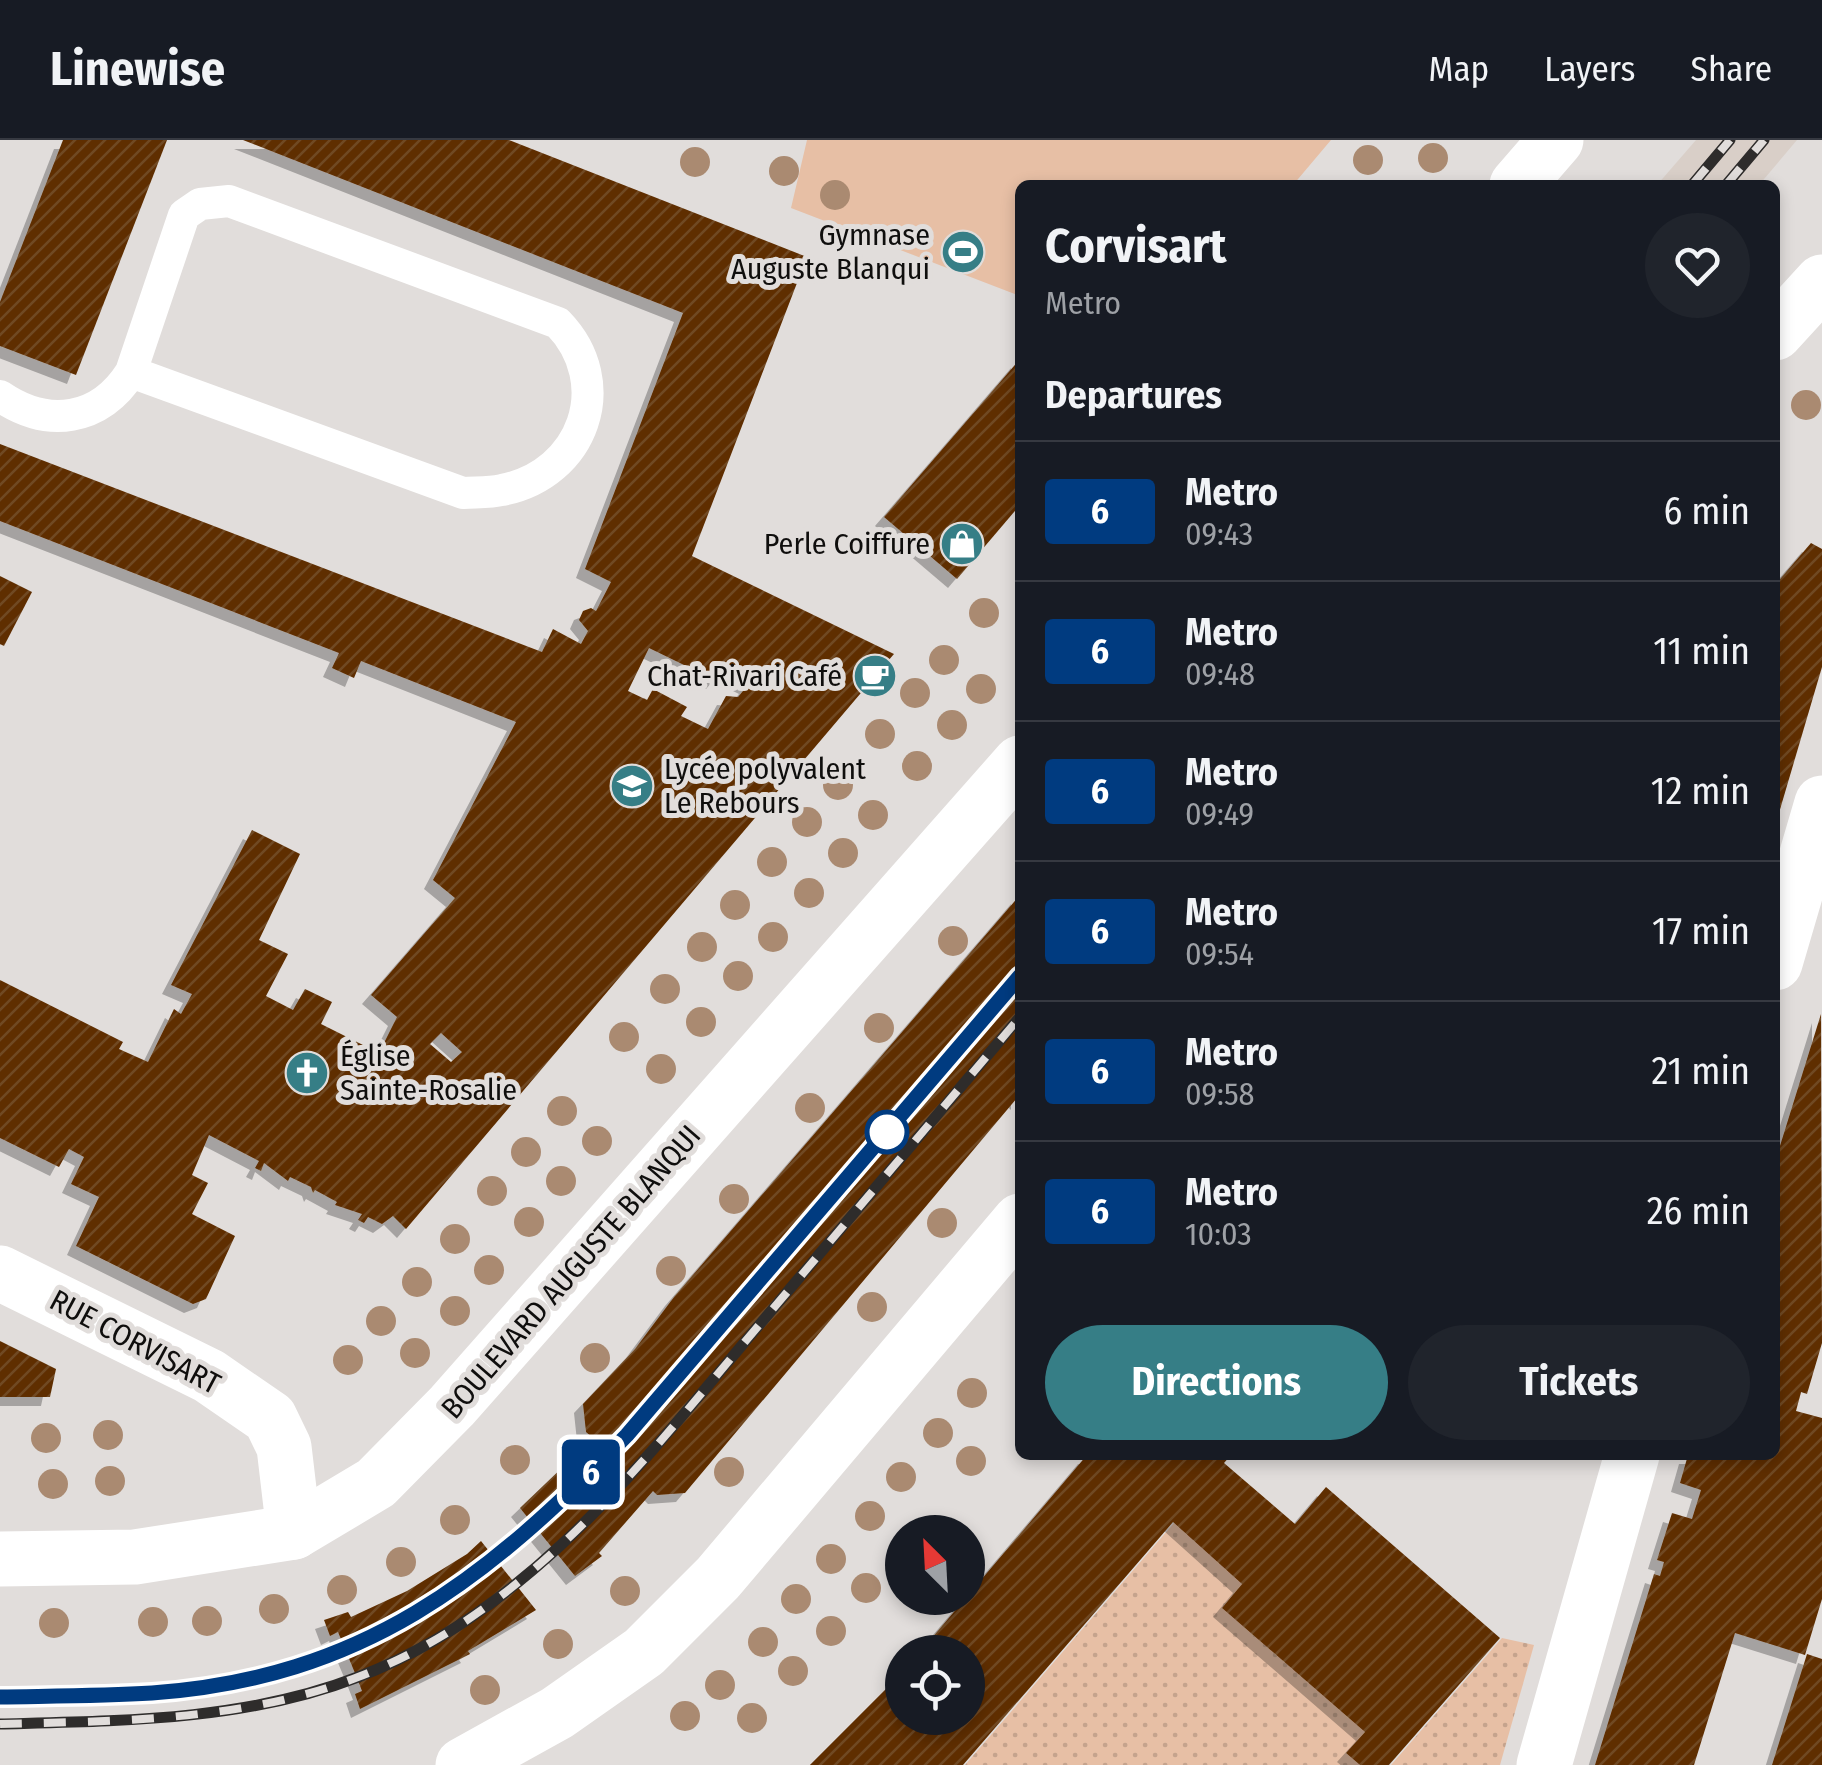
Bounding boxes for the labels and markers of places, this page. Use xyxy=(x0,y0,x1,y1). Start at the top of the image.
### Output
place label: Gymnase Auguste Blanqui xyxy=(731,217,930,287)
sports icon: Gymnase Auguste Blanqui xyxy=(940,229,986,275)
shop icon: Perle Coiffure xyxy=(939,521,985,567)
place label: Perle Coiffure xyxy=(764,526,930,562)
cafe icon: Chat-Rivari Café xyxy=(852,653,898,699)
place label: Chat-Rivari Café xyxy=(647,658,842,694)
place label: Lycée polyvalent Le Rebours xyxy=(664,751,866,821)
school or university icon: Lycée polyvalent Le Rebours xyxy=(609,763,655,809)
place label: Église Sainte-Rosalie xyxy=(340,1038,517,1108)
church icon: Église Sainte-Rosalie xyxy=(284,1050,330,1096)
unlabelled marker xyxy=(866,1111,908,1153)

